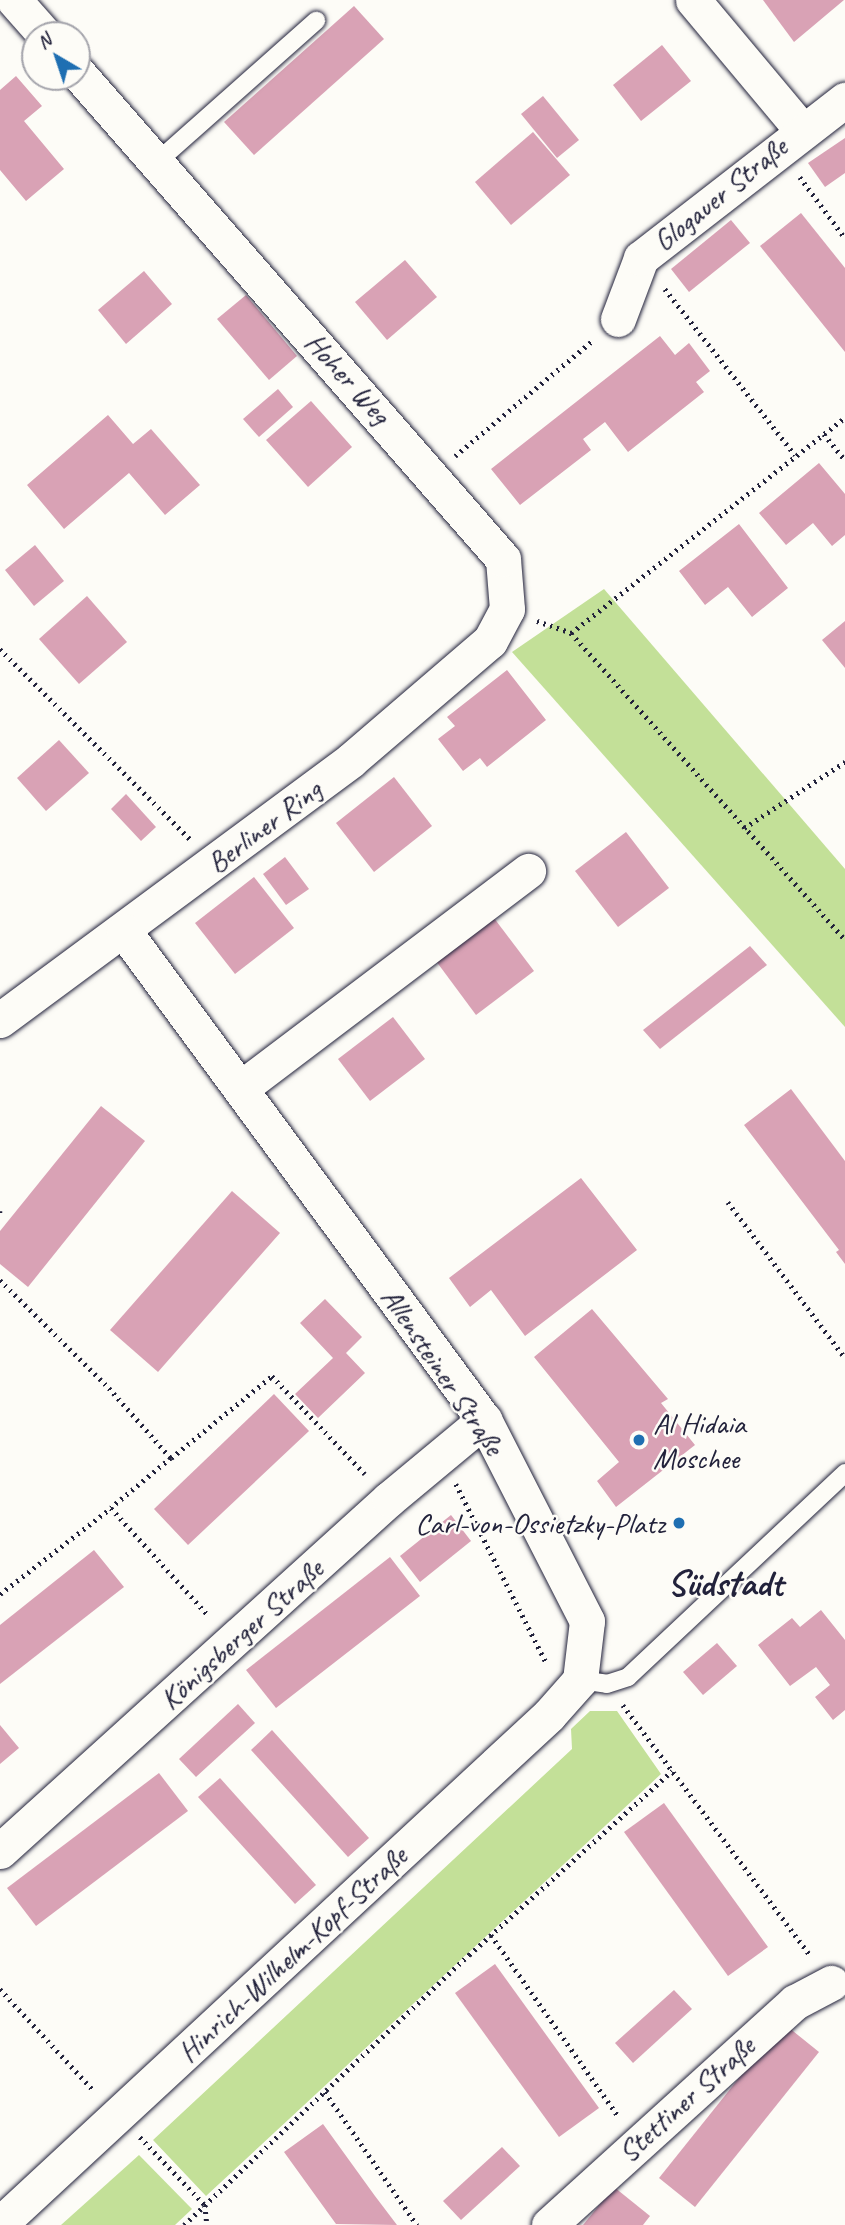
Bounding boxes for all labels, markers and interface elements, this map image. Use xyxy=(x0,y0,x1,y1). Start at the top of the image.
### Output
north arrow xyxy=(21,21,91,91)
text: N xyxy=(32,28,56,54)
street label: Glogauer Straße xyxy=(645,129,795,259)
street label: Hoher Weg xyxy=(297,325,399,431)
street label: Berliner Ring xyxy=(200,771,328,881)
street label: Allensteiner Straße xyxy=(373,1280,513,1462)
place label: Al Hidaia Moschee xyxy=(653,1405,746,1476)
marker: Al Hidaia Moschee xyxy=(631,1432,647,1448)
place label: Carl-von-Ossietzky-Platz xyxy=(415,1505,665,1541)
marker: Carl-von-Ossietzky-Platz xyxy=(671,1515,687,1531)
street label: Königsberger Straße xyxy=(152,1551,330,1717)
district label: Südstadt xyxy=(667,1561,783,1605)
street label: Hinrich-Wilhelm-Kopf-Straße xyxy=(170,1838,414,2070)
street label: Stettiner Straße xyxy=(610,2028,762,2170)

